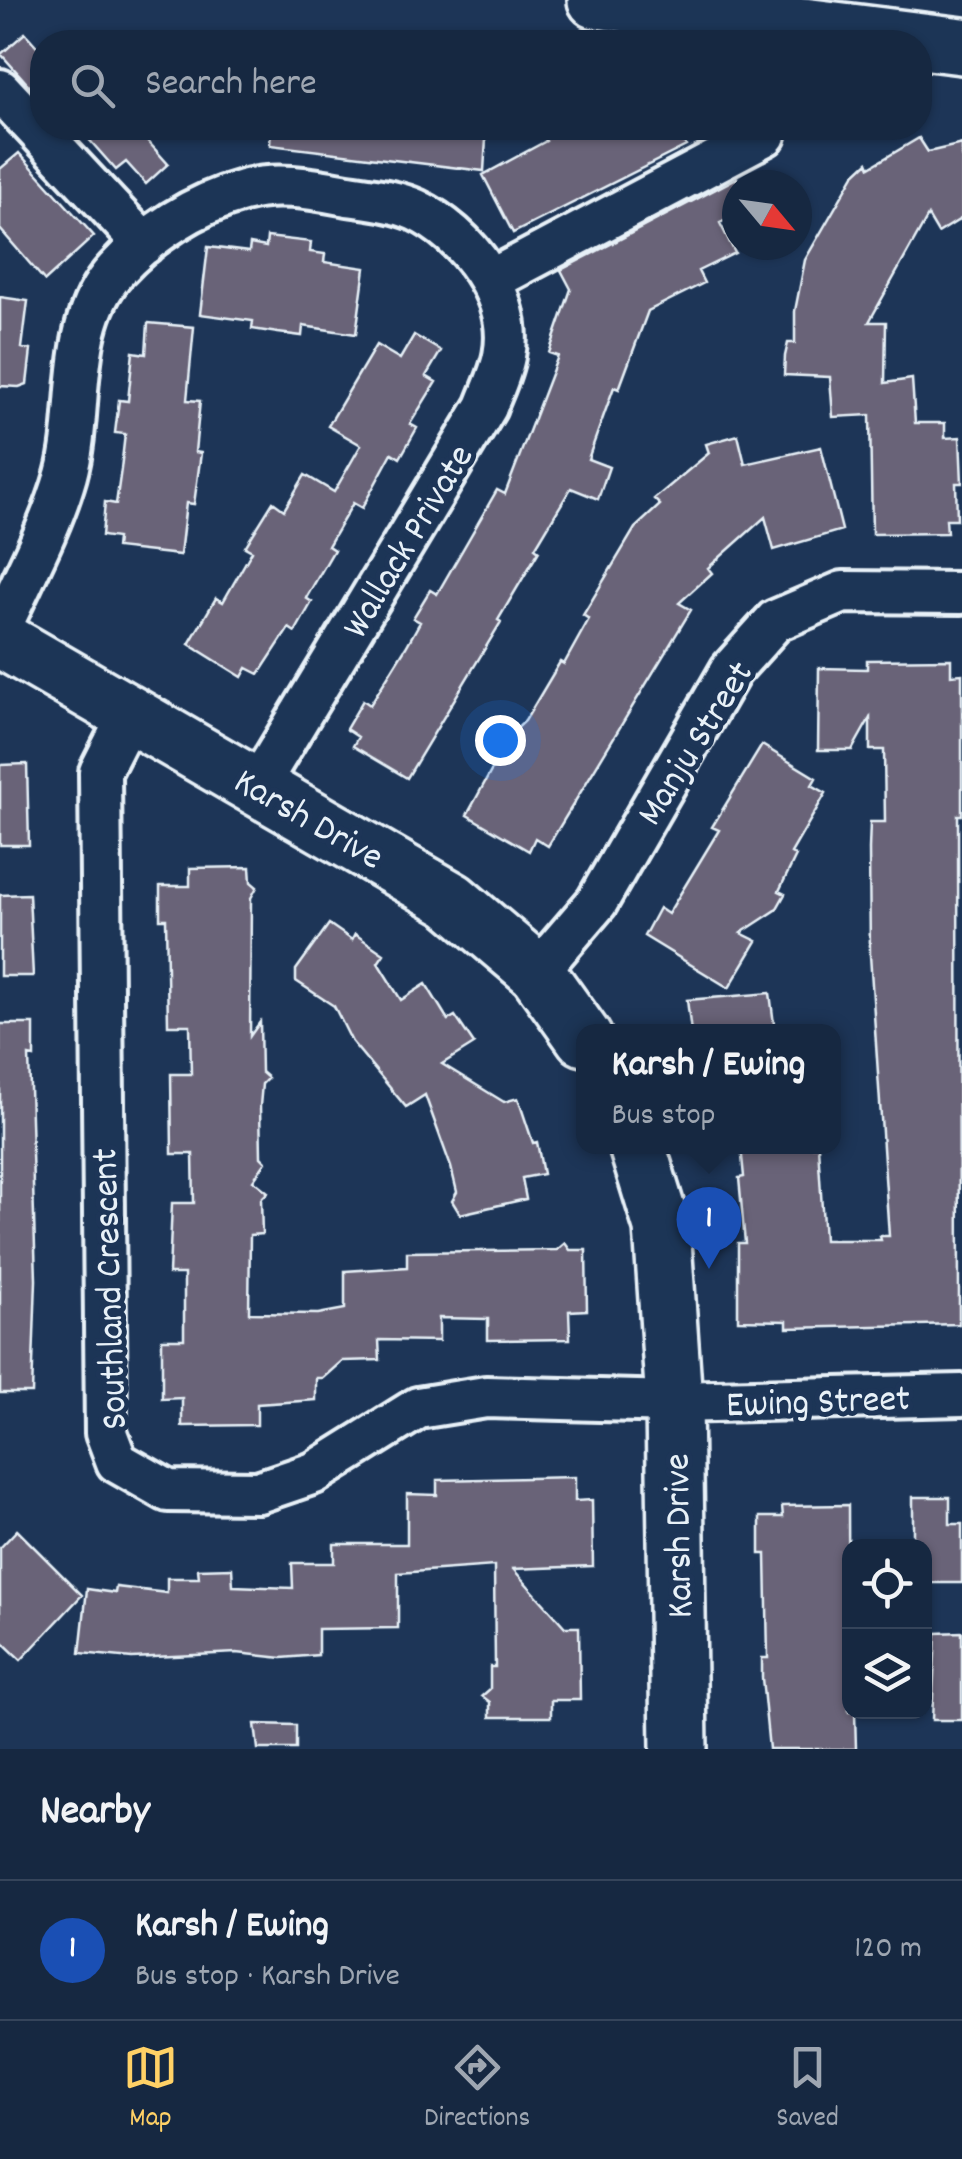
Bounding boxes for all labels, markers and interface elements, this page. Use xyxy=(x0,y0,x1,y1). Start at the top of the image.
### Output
search box xyxy=(30,30,932,140)
icon: search xyxy=(65,58,120,113)
text: Search here xyxy=(145,58,317,113)
north arrow xyxy=(722,170,812,260)
street label: Wallack Private xyxy=(331,435,490,650)
street label: Manju Street xyxy=(625,652,770,838)
your location xyxy=(475,715,526,766)
street label: Karsh Drive xyxy=(222,757,392,887)
popup xyxy=(576,1024,841,1154)
text: Karsh / Ewing xyxy=(612,1039,806,1094)
text: Bus stop xyxy=(612,1094,716,1140)
street label: Southland Crescent xyxy=(80,1147,145,1430)
pin: 1 xyxy=(676,1186,742,1269)
street label: Ewing Street xyxy=(725,1374,911,1435)
street label: Karsh Drive xyxy=(653,1453,710,1619)
map controls xyxy=(842,1539,932,1719)
button: locate xyxy=(842,1539,932,1629)
button: layers xyxy=(842,1629,932,1719)
text: Nearby xyxy=(40,1784,150,1844)
text: Karsh / Ewing xyxy=(135,1900,329,1955)
text: 1 xyxy=(69,1927,76,1973)
text: 120 m xyxy=(854,1927,922,1973)
text: Bus stop · Karsh Drive xyxy=(135,1955,400,2001)
tab: Map xyxy=(123,2040,178,2140)
tab: Directions xyxy=(424,2040,530,2140)
tab: Saved xyxy=(776,2040,839,2140)

